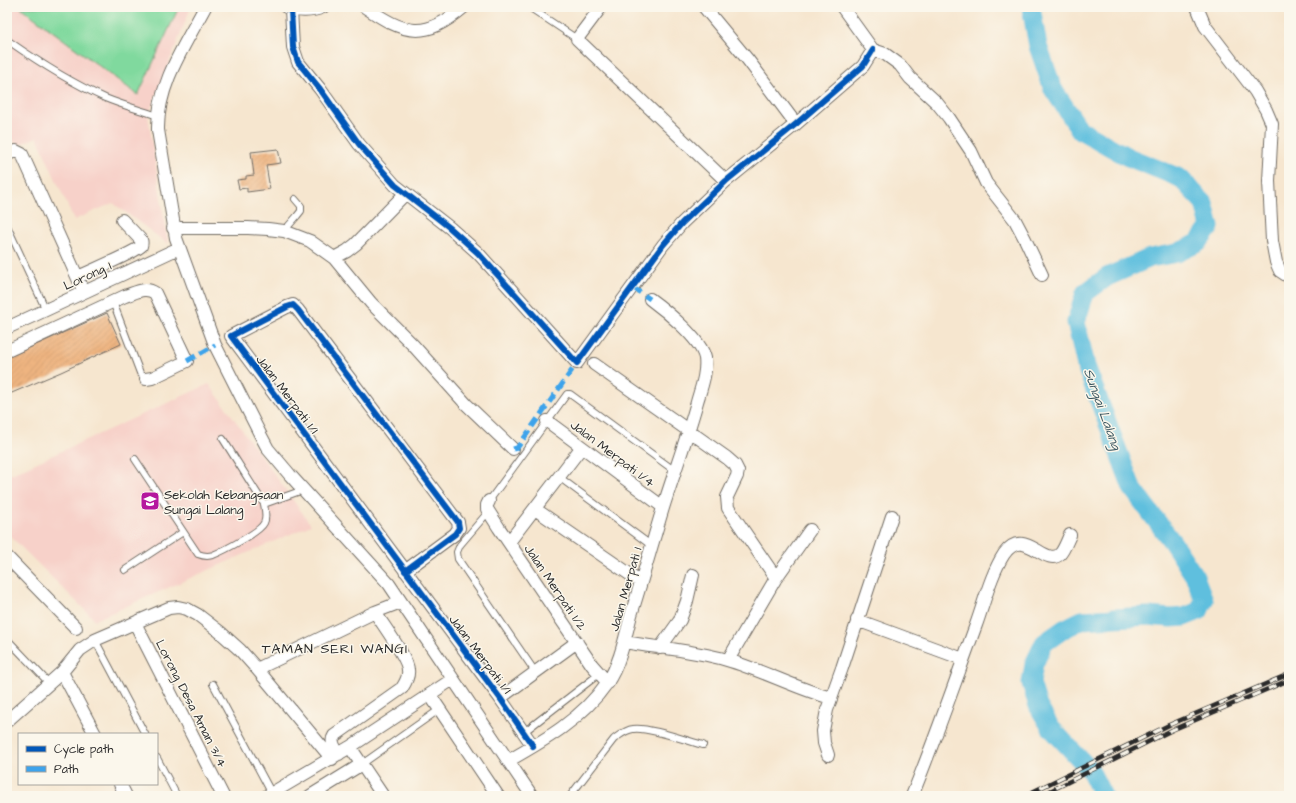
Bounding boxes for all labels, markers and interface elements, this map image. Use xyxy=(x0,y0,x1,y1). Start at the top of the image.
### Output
street label: Lorong 1 xyxy=(61,257,115,296)
street label: Jalan Merpati 1/1 xyxy=(252,352,323,438)
water label: Sungai Lalang xyxy=(1078,366,1126,454)
street label: Jalan Merpati 1/4 xyxy=(566,416,658,492)
place label: Sekolah Kebangsaan Sungai Lalang xyxy=(164,486,284,520)
school or university icon: Sekolah Kebangsaan Sungai Lalang xyxy=(139,490,161,512)
street label: Jalan Merpati 1/2 xyxy=(520,541,591,635)
street label: Jalan Merpati 1 xyxy=(605,545,647,633)
street label: Jalan Merpati 1/1 xyxy=(445,612,516,698)
street label: Lorong Desa Aman 3/4 xyxy=(150,636,231,771)
district label: TAMAN SERI WANGI xyxy=(262,639,408,659)
legend xyxy=(18,733,158,785)
text: Cycle path xyxy=(54,741,113,759)
text: Path xyxy=(54,761,79,778)

